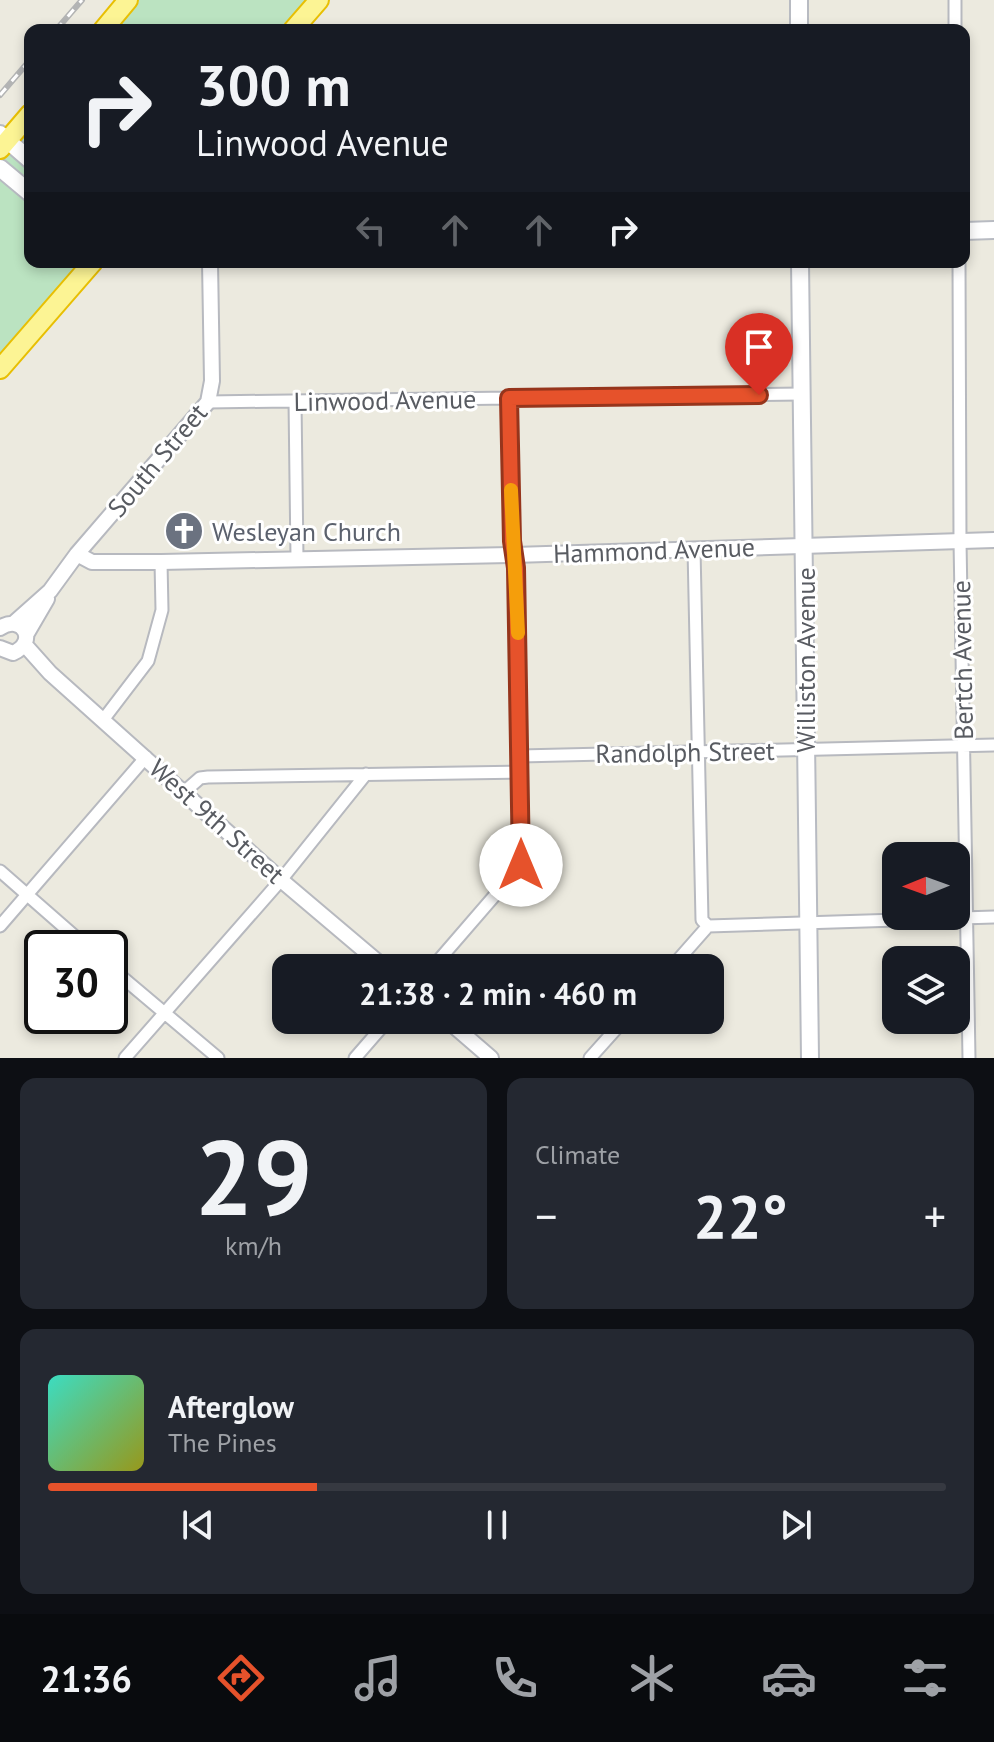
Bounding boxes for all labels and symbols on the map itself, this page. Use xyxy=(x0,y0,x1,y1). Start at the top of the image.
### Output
pin xyxy=(725,313,793,395)
street label: Linwood Avenue xyxy=(293,382,477,418)
street label: South Street xyxy=(100,396,214,524)
church icon: Wesleyan Church xyxy=(163,510,205,552)
place label: Wesleyan Church xyxy=(212,515,401,548)
street label: Hammond Avenue xyxy=(552,530,756,570)
street label: Williston Avenue xyxy=(789,567,822,753)
street label: Bertch Avenue xyxy=(944,580,980,740)
street label: Randolph Street xyxy=(595,734,775,770)
street label: West 9th Street xyxy=(142,752,292,891)
position arrow xyxy=(479,823,563,907)
north arrow xyxy=(882,842,970,930)
speed limit sign: 30 xyxy=(24,930,128,1034)

